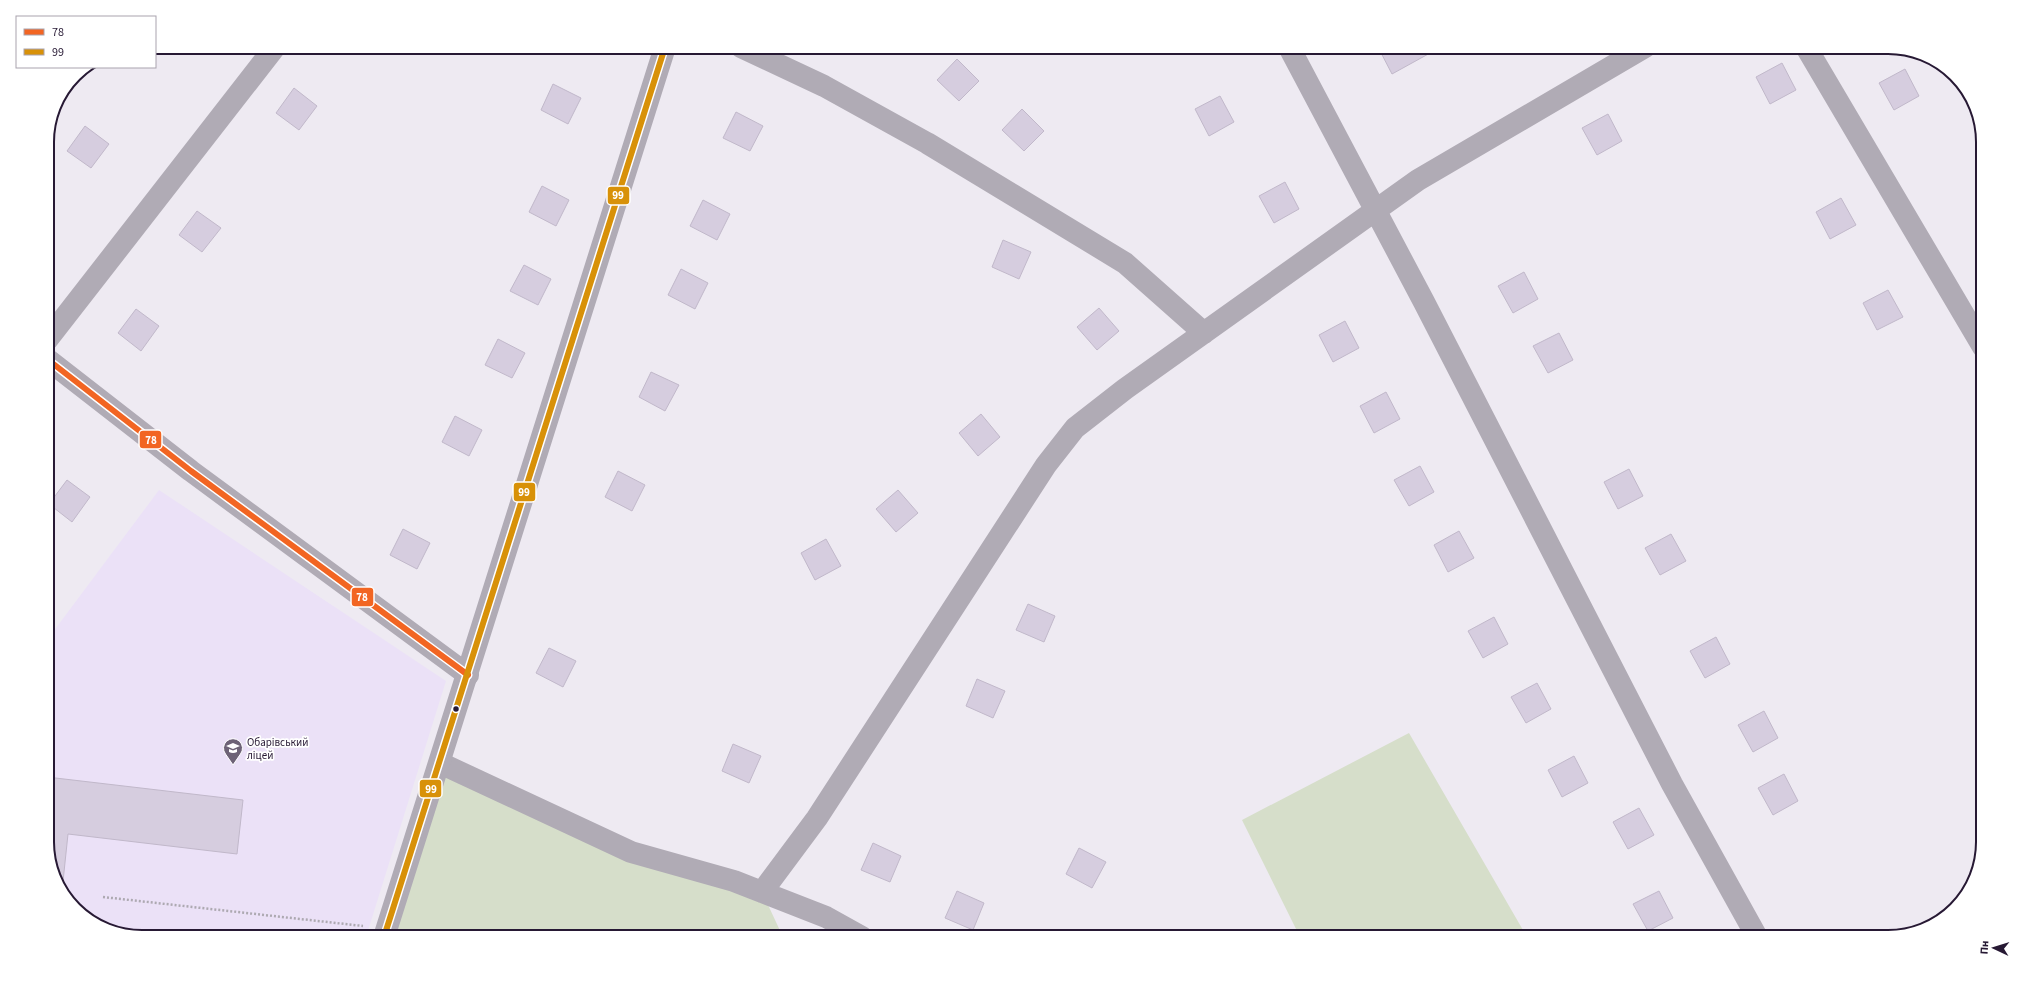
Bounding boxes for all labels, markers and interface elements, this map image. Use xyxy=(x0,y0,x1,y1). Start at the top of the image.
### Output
legend xyxy=(16,16,156,68)
text: 78 xyxy=(52,24,64,41)
text: 99 xyxy=(52,44,64,61)
line badge: 99 xyxy=(607,186,630,205)
text: 99 xyxy=(612,188,624,203)
line badge: 78 xyxy=(139,430,162,449)
text: 78 xyxy=(145,433,157,448)
line badge: 99 xyxy=(513,482,536,502)
text: 99 xyxy=(518,485,530,500)
line badge: 78 xyxy=(351,587,374,607)
text: 78 xyxy=(356,590,368,605)
unlabelled marker xyxy=(451,704,461,714)
place label: Обарівський ліцей xyxy=(247,735,308,763)
school or university icon: Обарівський ліцей xyxy=(222,737,244,765)
line badge: 99 xyxy=(419,779,442,798)
text: 99 xyxy=(425,782,437,797)
north arrow xyxy=(1974,928,2014,968)
text: Пн xyxy=(1977,940,1992,955)

